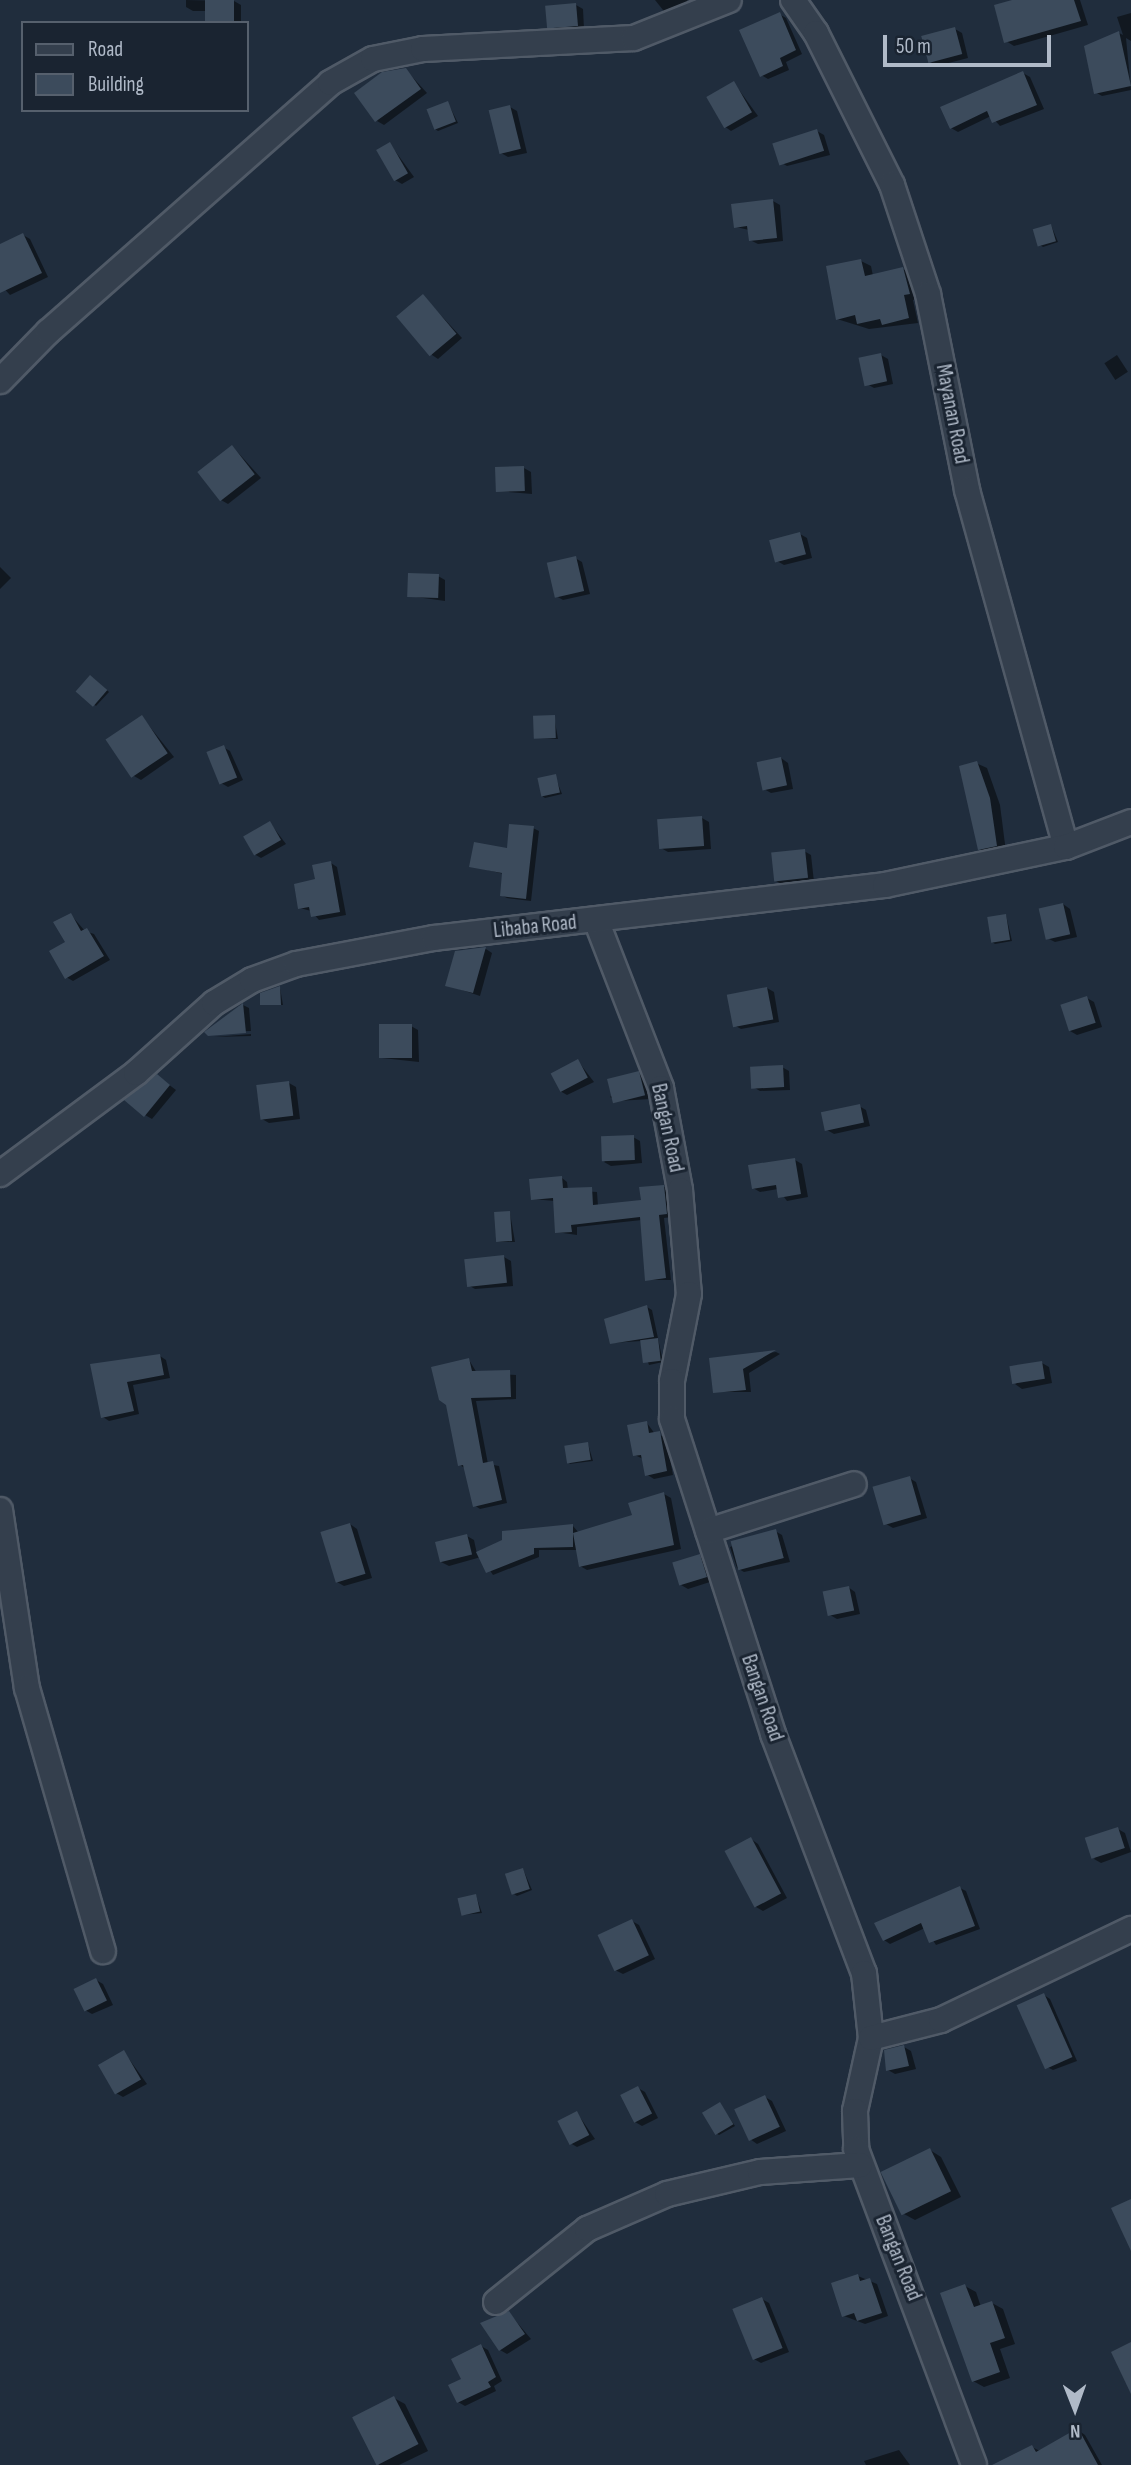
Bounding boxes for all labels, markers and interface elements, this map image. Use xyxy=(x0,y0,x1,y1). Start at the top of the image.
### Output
legend xyxy=(21,21,248,112)
scale bar xyxy=(886,21,1054,65)
text: 50 m xyxy=(896,34,931,59)
text: Road xyxy=(88,37,123,62)
text: Building xyxy=(88,72,144,97)
street label: Mayanan Road xyxy=(930,362,974,466)
street label: Libaba Road xyxy=(492,910,578,944)
street label: Bangan Road xyxy=(645,1081,689,1175)
street label: Bangan Road xyxy=(735,1651,789,1745)
street label: Bangan Road xyxy=(869,2212,927,2304)
north arrow xyxy=(1040,2374,1110,2444)
text: N xyxy=(1070,2419,1081,2442)

